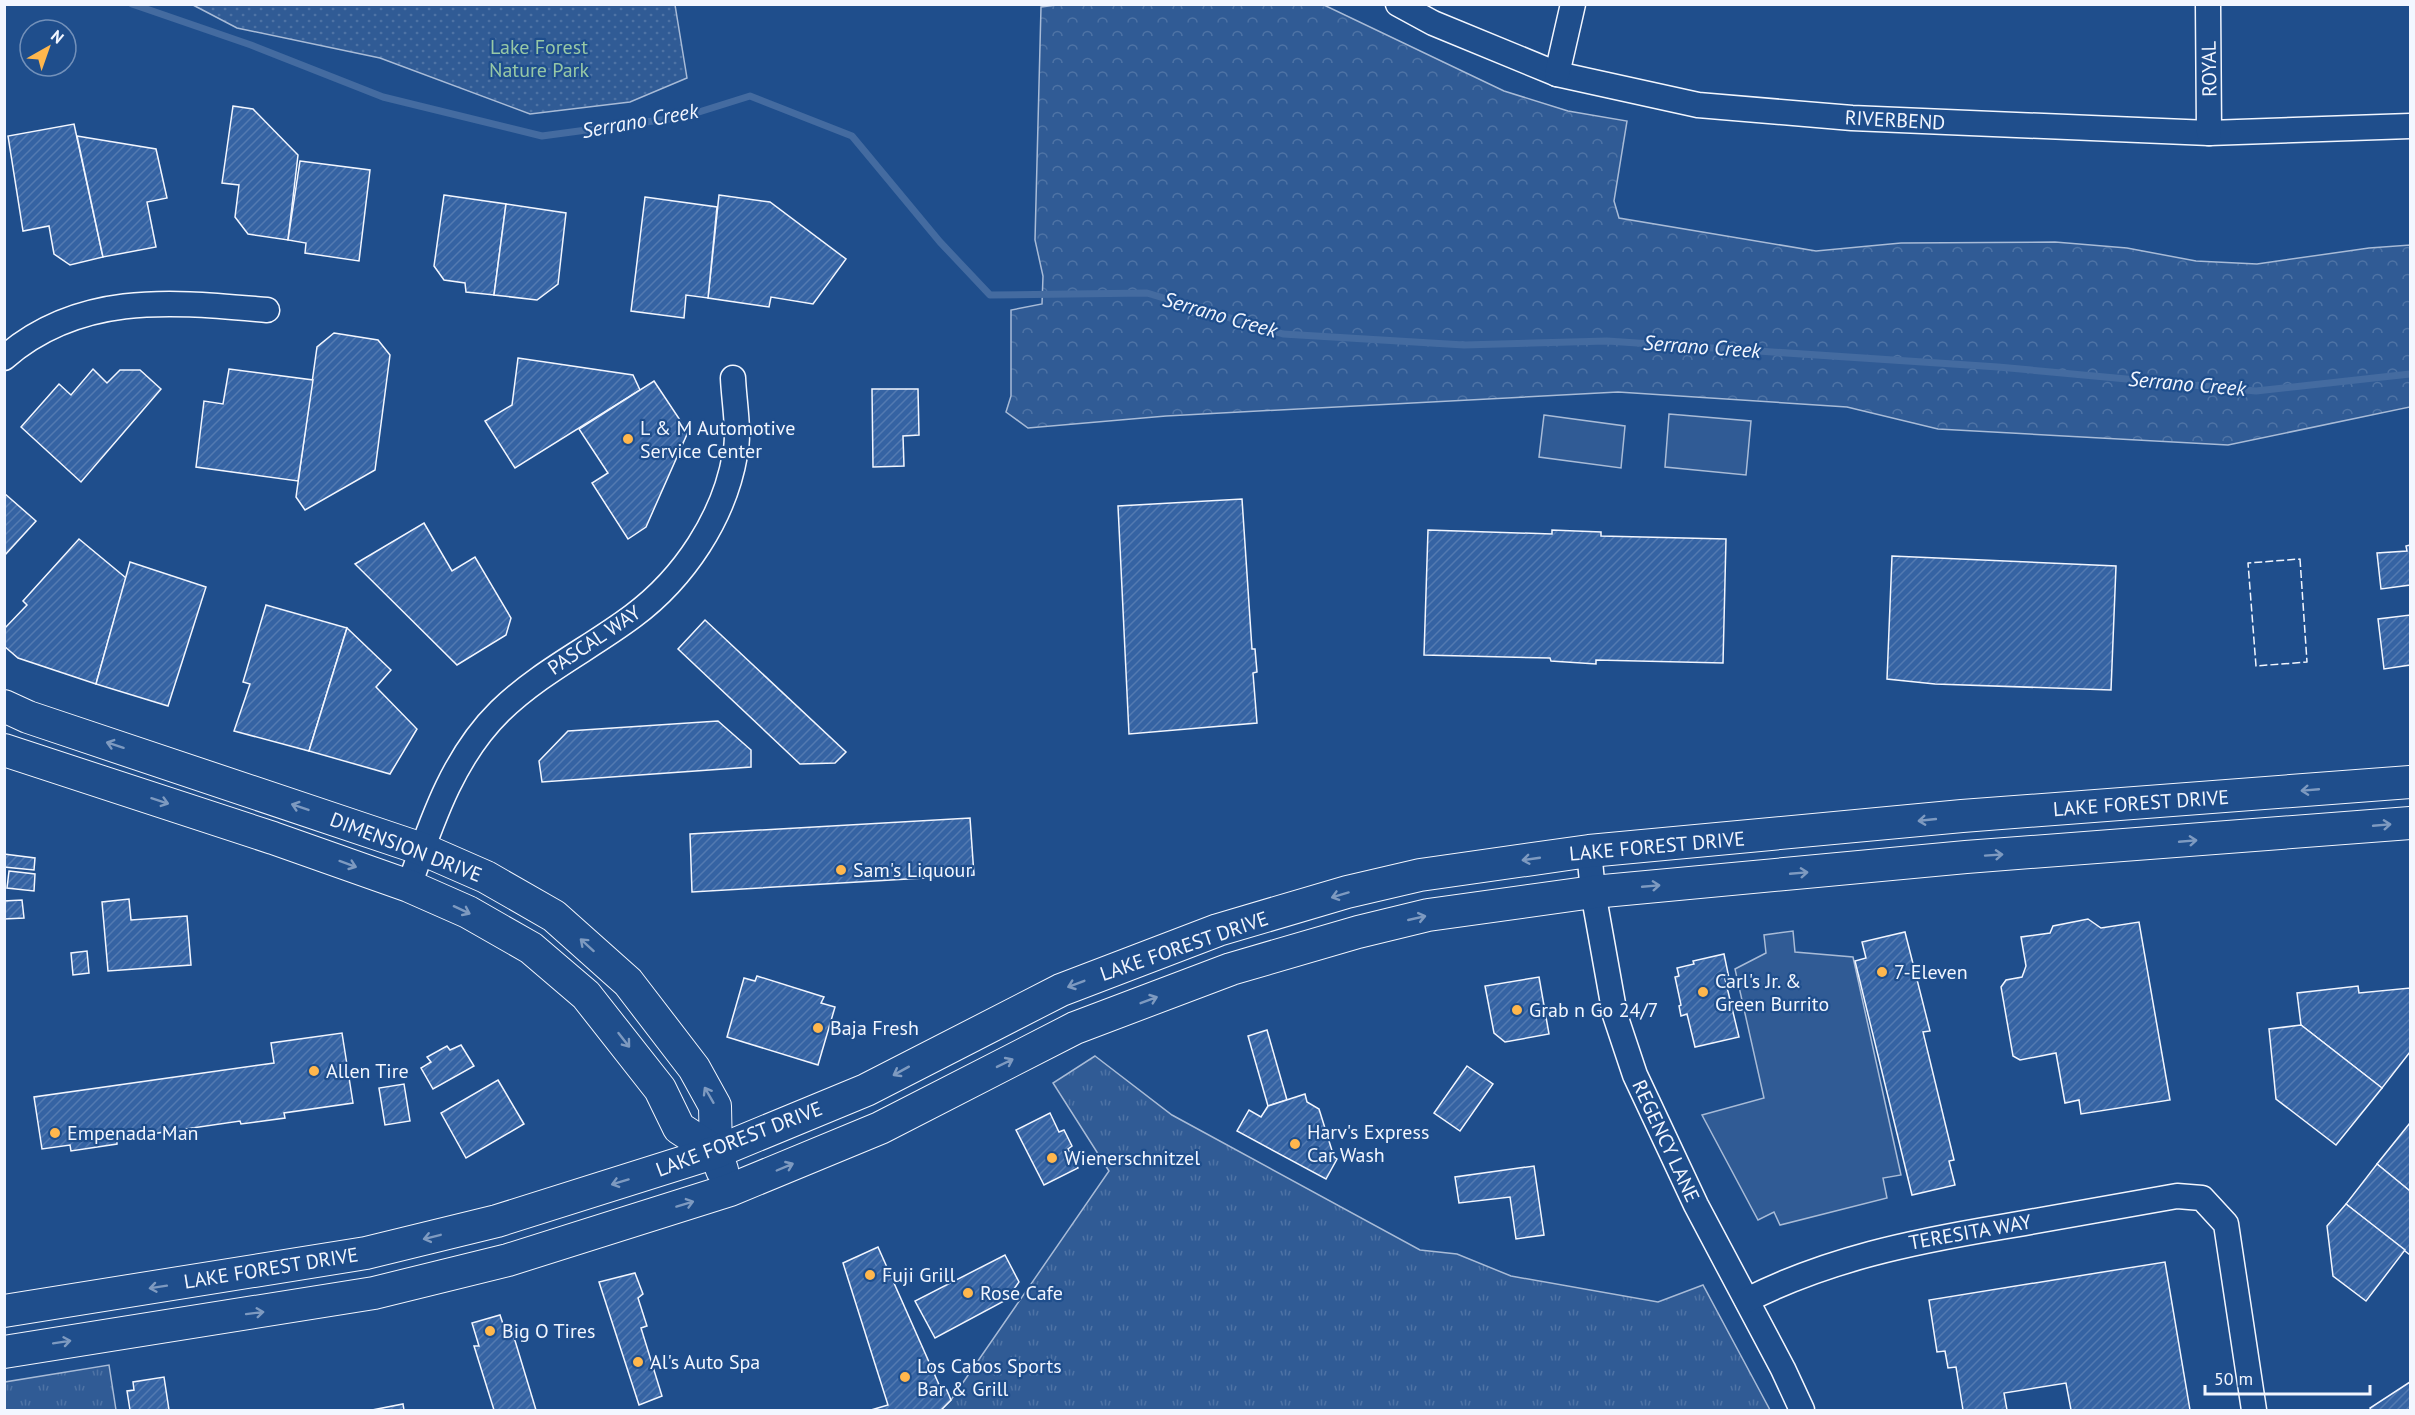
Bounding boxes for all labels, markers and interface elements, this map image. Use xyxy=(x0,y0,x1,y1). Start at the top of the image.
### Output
north arrow xyxy=(18,18,78,78)
text: N xyxy=(47,25,68,48)
park label: Lake Forest Nature Park xyxy=(489,34,589,83)
street label: ROYAL xyxy=(2196,41,2222,97)
water label: Serrano Creek xyxy=(580,97,702,144)
street label: RIVERBEND xyxy=(1844,104,1946,136)
water label: Serrano Creek xyxy=(1160,285,1282,344)
water label: Serrano Creek xyxy=(1642,329,1763,364)
water label: Serrano Creek xyxy=(2127,365,2248,402)
place label: L & M Automotive Service Center xyxy=(640,415,795,464)
marker: L & M Automotive Service Center xyxy=(621,432,635,446)
street label: PASCAL WAY xyxy=(542,599,646,681)
one-way arrow xyxy=(106,739,125,750)
street label: LAKE FOREST DRIVE xyxy=(2052,784,2230,822)
one-way arrow xyxy=(2301,785,2321,796)
one-way arrow xyxy=(150,796,169,807)
one-way arrow xyxy=(291,801,310,812)
street label: DIMENSION DRIVE xyxy=(326,806,486,888)
one-way arrow xyxy=(1918,815,1938,826)
one-way arrow xyxy=(2372,819,2392,830)
street label: LAKE FOREST DRIVE xyxy=(1568,825,1746,867)
one-way arrow xyxy=(2178,835,2198,846)
one-way arrow xyxy=(1983,849,2003,860)
one-way arrow xyxy=(1522,854,1542,865)
place label: Sam's Liquour xyxy=(853,857,972,883)
one-way arrow xyxy=(338,860,357,871)
marker: Sam's Liquour xyxy=(834,863,848,877)
one-way arrow xyxy=(1789,867,1809,878)
one-way arrow xyxy=(1641,880,1661,891)
one-way arrow xyxy=(1331,890,1350,901)
one-way arrow xyxy=(452,904,470,916)
street label: LAKE FOREST DRIVE xyxy=(1096,905,1272,987)
one-way arrow xyxy=(1407,911,1426,923)
one-way arrow xyxy=(580,938,595,952)
place label: 7-Eleven xyxy=(1894,959,1968,985)
marker: 7-Eleven xyxy=(1875,965,1889,979)
place label: Carl's Jr. & Green Burrito xyxy=(1715,968,1829,1017)
one-way arrow xyxy=(1067,980,1086,991)
marker: Carl's Jr. & Green Burrito xyxy=(1696,985,1710,999)
one-way arrow xyxy=(1140,994,1158,1005)
place label: Grab n Go 24/7 xyxy=(1529,997,1658,1023)
marker: Grab n Go 24/7 xyxy=(1510,1003,1524,1017)
place label: Baja Fresh xyxy=(830,1015,919,1041)
marker: Baja Fresh xyxy=(811,1021,825,1035)
one-way arrow xyxy=(617,1032,630,1048)
one-way arrow xyxy=(995,1057,1013,1069)
place label: Allen Tire xyxy=(326,1058,409,1084)
marker: Allen Tire xyxy=(307,1064,321,1078)
one-way arrow xyxy=(893,1066,911,1077)
street label: REGENCY LANE xyxy=(1626,1076,1706,1206)
one-way arrow xyxy=(703,1087,715,1104)
street label: LAKE FOREST DRIVE xyxy=(652,1095,826,1183)
place label: Harv's Express Car Wash xyxy=(1307,1119,1429,1168)
place label: Empenada Man xyxy=(67,1120,199,1146)
marker: Empenada Man xyxy=(48,1126,62,1140)
marker: Harv's Express Car Wash xyxy=(1288,1137,1302,1151)
place label: Wienerschnitzel xyxy=(1064,1145,1200,1171)
marker: Wienerschnitzel xyxy=(1045,1151,1059,1165)
one-way arrow xyxy=(775,1161,793,1172)
one-way arrow xyxy=(611,1177,630,1188)
one-way arrow xyxy=(675,1198,694,1209)
street label: TERESITA WAY xyxy=(1907,1208,2034,1256)
one-way arrow xyxy=(423,1231,442,1243)
street label: LAKE FOREST DRIVE xyxy=(182,1241,360,1295)
place label: Fuji Grill xyxy=(882,1262,955,1288)
marker: Fuji Grill xyxy=(863,1268,877,1282)
place label: Rose Cafe xyxy=(980,1280,1063,1306)
one-way arrow xyxy=(149,1281,169,1292)
marker: Rose Cafe xyxy=(961,1286,975,1300)
one-way arrow xyxy=(245,1307,264,1318)
place label: Big O Tires xyxy=(502,1318,595,1344)
marker: Big O Tires xyxy=(483,1324,497,1338)
one-way arrow xyxy=(52,1337,72,1348)
place label: Al's Auto Spa xyxy=(650,1349,760,1375)
place label: Los Cabos Sports Bar & Grill xyxy=(917,1353,1062,1402)
marker: Al's Auto Spa xyxy=(631,1355,645,1369)
scale bar xyxy=(2205,1358,2370,1396)
text: 50 m xyxy=(2214,1367,2253,1390)
marker: Los Cabos Sports Bar & Grill xyxy=(898,1370,912,1384)

